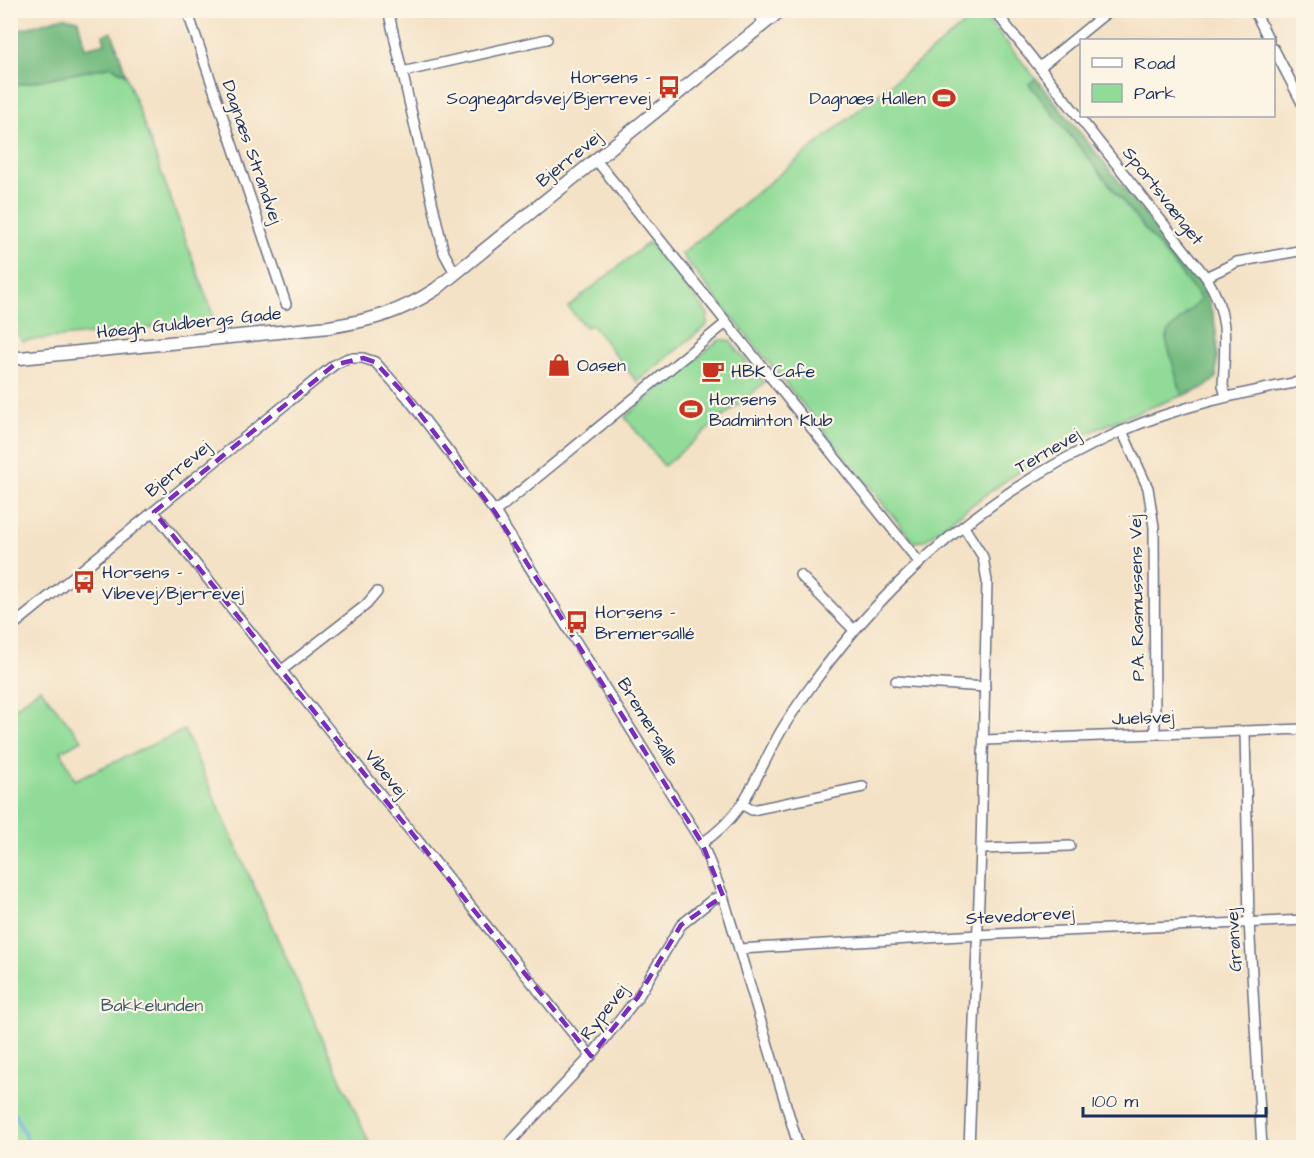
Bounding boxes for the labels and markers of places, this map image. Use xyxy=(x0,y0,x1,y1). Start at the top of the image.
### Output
place label: Horsens - Sognegårdsvej/Bjerrevej xyxy=(447,65,652,112)
bus stop icon: Horsens - Sognegårdsvej/Bjerrevej xyxy=(656,74,682,100)
sports icon: Dagnæs Hallen xyxy=(931,85,957,111)
place label: Dagnæs Hallen xyxy=(810,86,926,112)
shop icon: Oasen xyxy=(546,352,572,378)
place label: Oasen xyxy=(577,353,626,378)
cafe icon: HBK Cafe xyxy=(700,358,726,384)
place label: HBK Cafe xyxy=(731,359,815,384)
place label: Horsens Badminton Klub xyxy=(709,387,833,433)
sports icon: Horsens Badminton Klub xyxy=(678,396,704,422)
place label: Horsens - Vibevej/Bjerrevej xyxy=(102,560,245,606)
bus stop icon: Horsens - Vibevej/Bjerrevej xyxy=(71,569,97,595)
place label: Horsens - Bremersallé xyxy=(595,600,695,646)
bus stop icon: Horsens - Bremersallé xyxy=(564,609,590,635)

